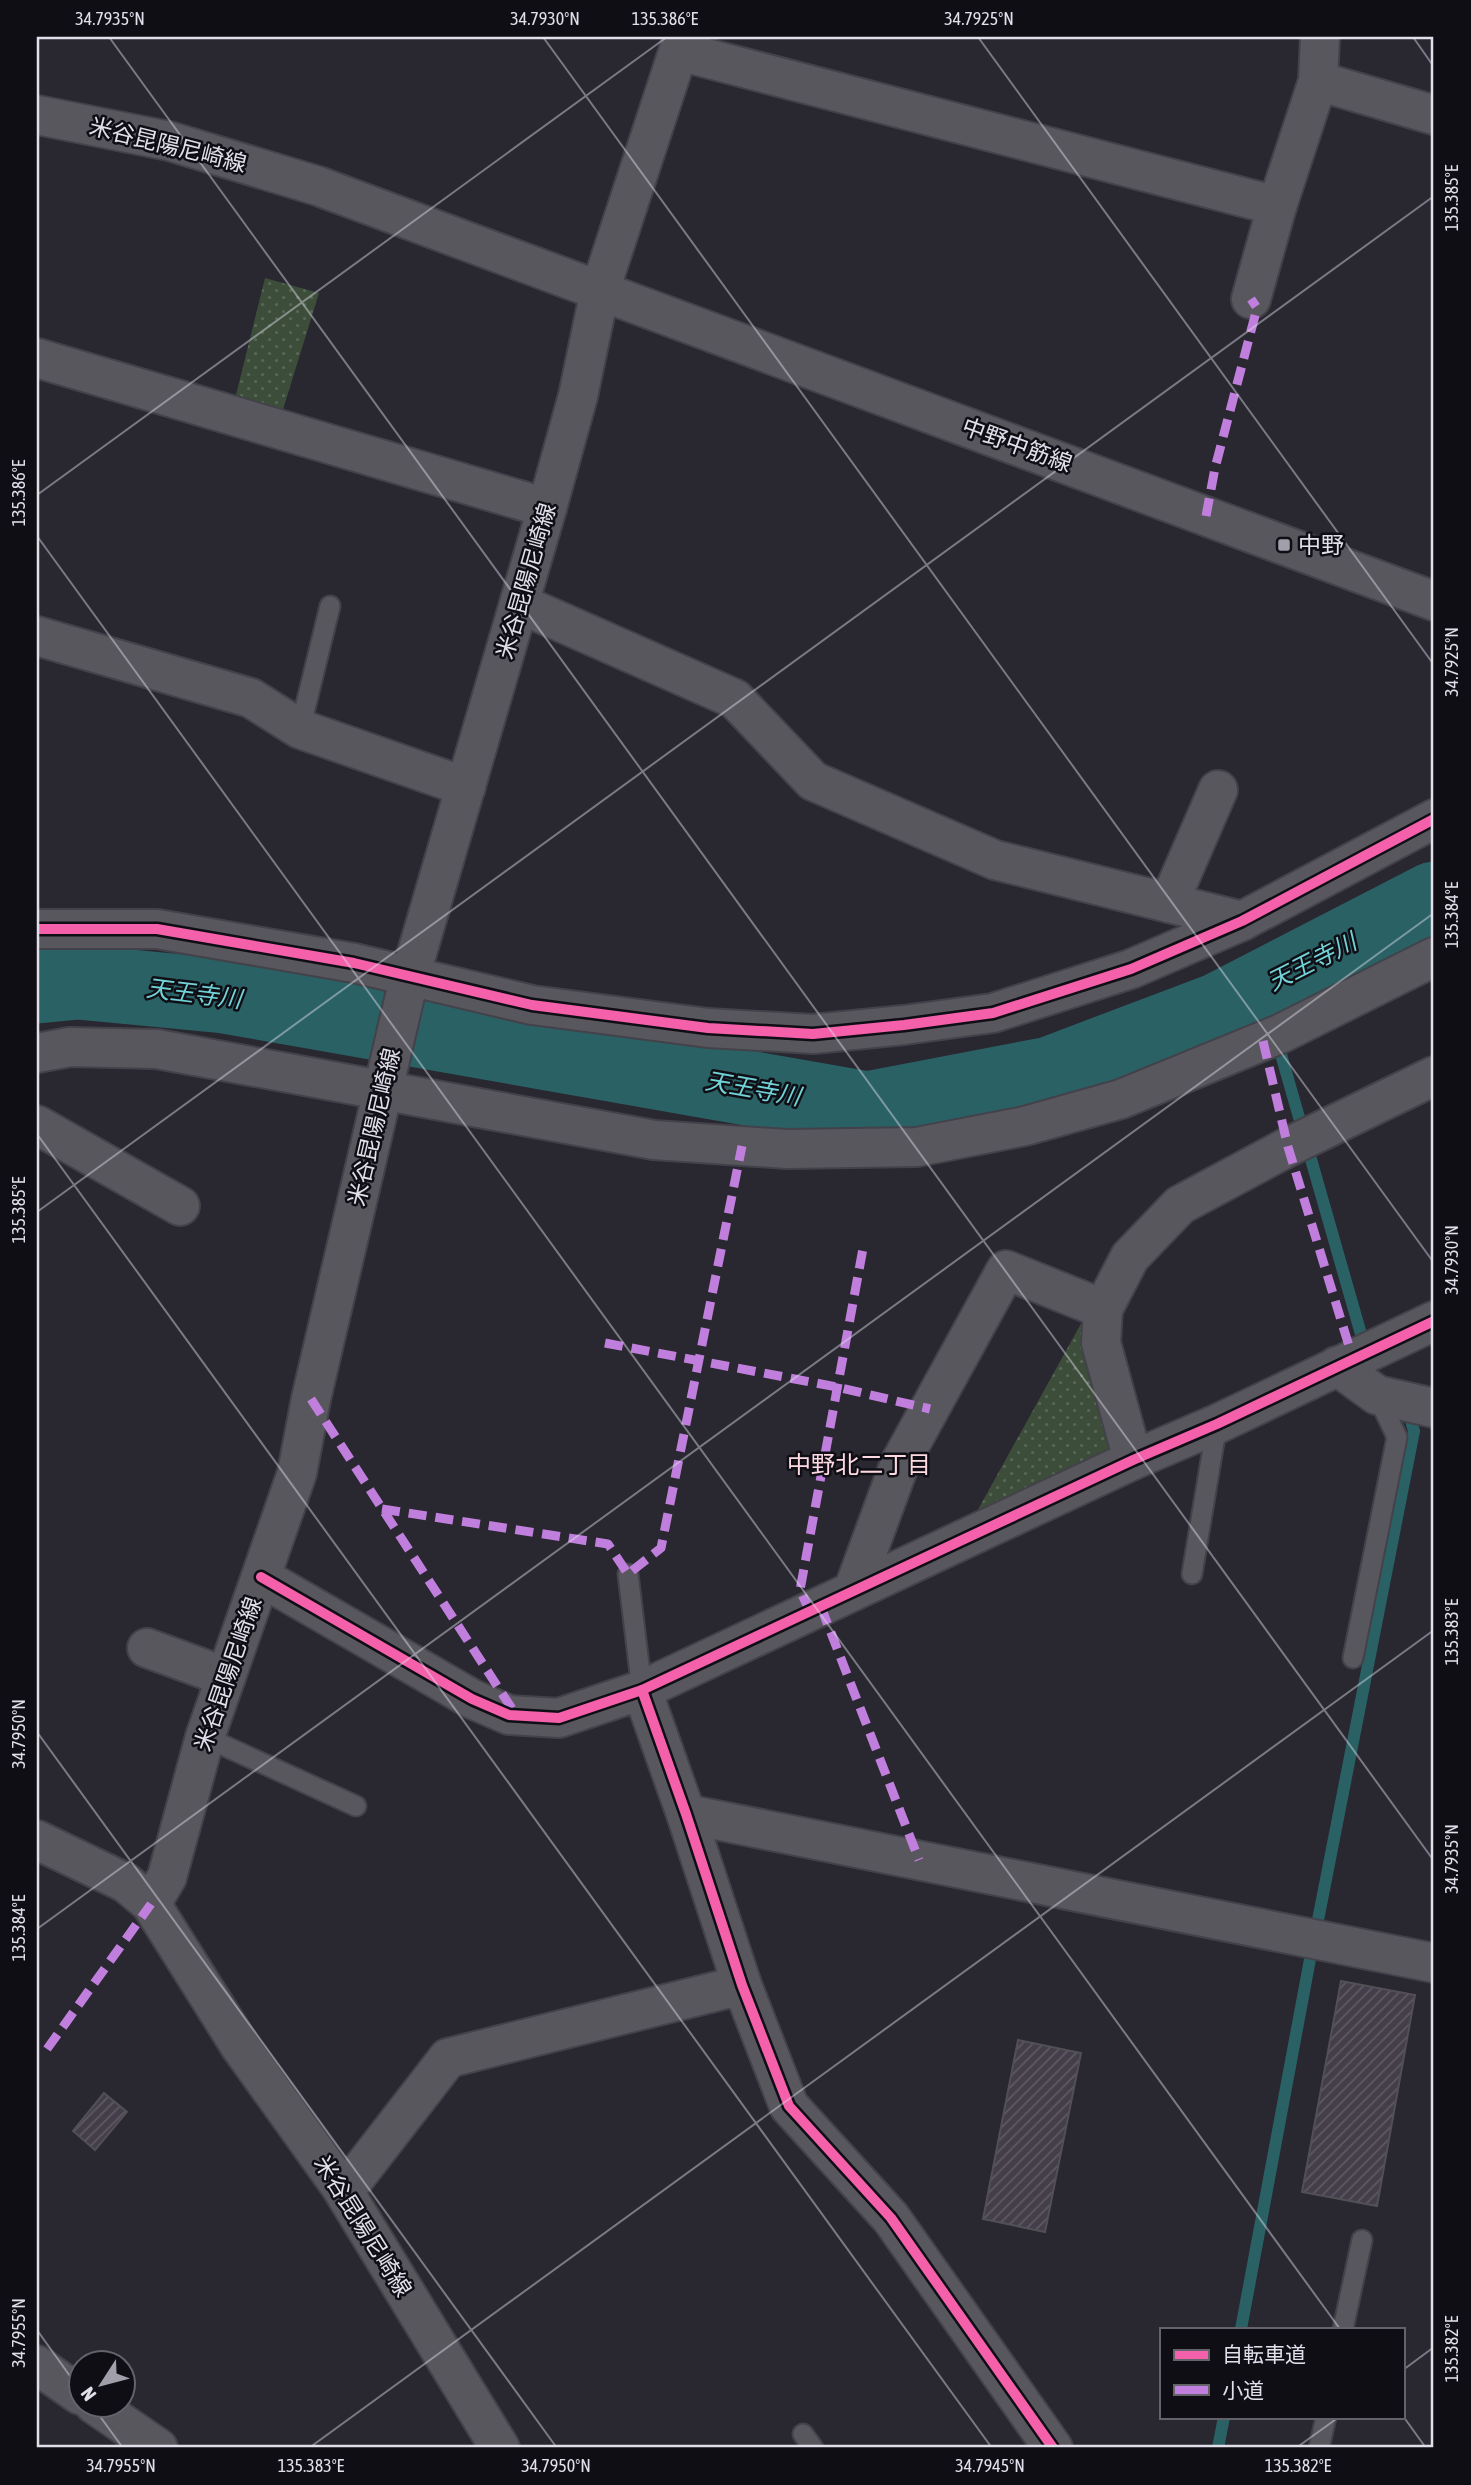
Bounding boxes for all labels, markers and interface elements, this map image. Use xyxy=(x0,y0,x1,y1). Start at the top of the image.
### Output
text: 34.7935°N xyxy=(75,8,145,29)
text: 34.7930°N xyxy=(510,8,580,29)
text: 135.386°E xyxy=(632,8,699,29)
text: 34.7925°N xyxy=(944,8,1014,29)
street label: 米谷昆陽尼崎線 xyxy=(87,113,249,177)
text: 135.385°E xyxy=(1441,164,1462,231)
street label: 中野中筋線 xyxy=(959,413,1075,477)
text: 135.386°E xyxy=(8,459,29,526)
street label: 米谷昆陽尼崎線 xyxy=(491,500,561,662)
place label: 中野 xyxy=(1298,532,1344,558)
marker: 中野 xyxy=(1276,537,1292,553)
text: 34.7925°N xyxy=(1441,627,1462,697)
text: 135.384°E xyxy=(1441,881,1462,948)
water label: 天王寺川 xyxy=(1263,926,1363,995)
water label: 天王寺川 xyxy=(145,974,246,1013)
street label: 米谷昆陽尼崎線 xyxy=(343,1046,405,1208)
water label: 天王寺川 xyxy=(703,1067,806,1111)
text: 135.385°E xyxy=(8,1176,29,1243)
text: 34.7930°N xyxy=(1441,1225,1462,1295)
district label: 中野北二丁目 xyxy=(787,1451,931,1478)
street label: 米谷昆陽尼崎線 xyxy=(190,1594,266,1754)
text: 135.383°E xyxy=(1441,1598,1462,1665)
text: 34.7950°N xyxy=(8,1699,29,1769)
text: 34.7935°N xyxy=(1441,1824,1462,1894)
text: 135.384°E xyxy=(8,1894,29,1961)
street label: 米谷昆陽尼崎線 xyxy=(309,2151,417,2301)
text: 34.7955°N xyxy=(8,2298,29,2368)
text: 135.382°E xyxy=(1441,2315,1462,2382)
legend xyxy=(1160,2328,1404,2418)
text: 自転車道 xyxy=(1222,2342,1306,2366)
north arrow xyxy=(66,2348,136,2418)
text: 小道 xyxy=(1222,2378,1264,2402)
text: N xyxy=(76,2383,100,2405)
text: 34.7955°N xyxy=(86,2455,156,2476)
text: 135.383°E xyxy=(278,2455,345,2476)
text: 34.7950°N xyxy=(521,2455,591,2476)
text: 34.7945°N xyxy=(955,2455,1025,2476)
text: 135.382°E xyxy=(1265,2455,1332,2476)

